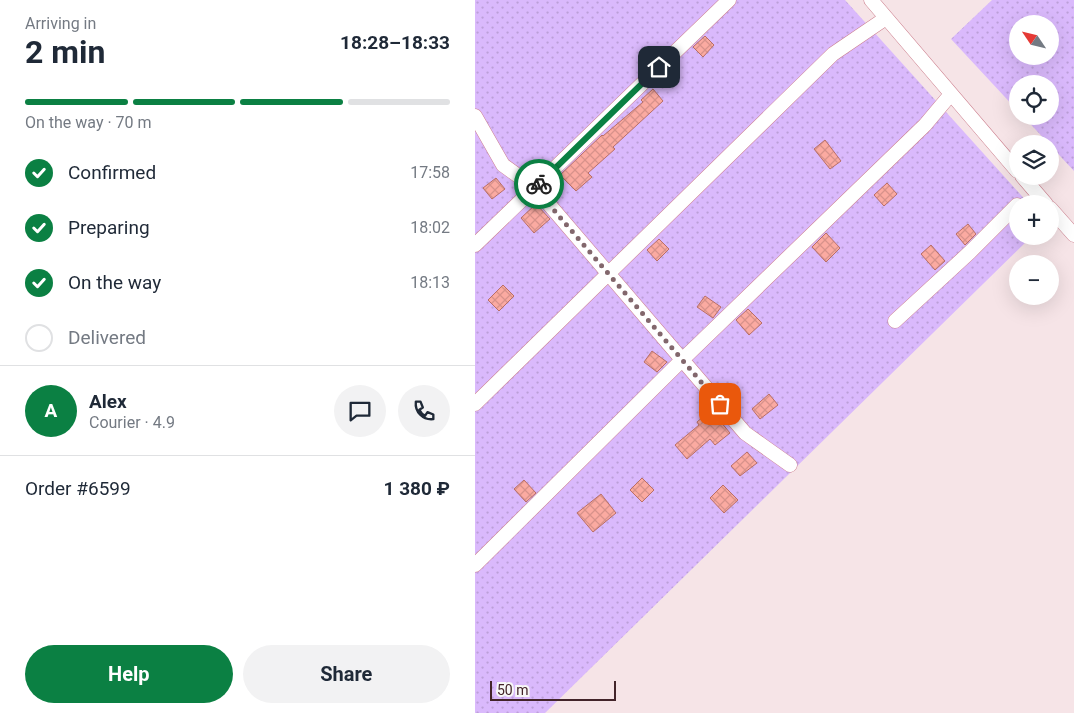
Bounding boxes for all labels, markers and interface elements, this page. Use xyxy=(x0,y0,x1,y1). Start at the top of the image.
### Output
text: Arriving in xyxy=(25,14,96,33)
north arrow xyxy=(1009,15,1059,65)
map controls xyxy=(1009,15,1059,305)
text: 18:28–18:33 xyxy=(340,31,450,54)
text: 2 min xyxy=(25,33,105,71)
pin xyxy=(638,46,680,88)
icon: home xyxy=(645,53,673,81)
button: locate xyxy=(1009,75,1059,125)
text: On the way · 70 m xyxy=(25,113,152,132)
button: layers xyxy=(1009,135,1059,185)
icon: check xyxy=(25,159,53,187)
courier xyxy=(514,159,564,209)
text: Confirmed xyxy=(68,161,156,184)
text: 17:58 xyxy=(410,163,450,182)
icon: bike xyxy=(525,170,553,198)
button: + xyxy=(1009,195,1059,245)
icon: check xyxy=(25,214,53,242)
text: Preparing xyxy=(68,216,150,239)
text: 18:02 xyxy=(410,218,450,237)
button: − xyxy=(1009,255,1059,305)
icon: check xyxy=(25,269,53,297)
text: On the way xyxy=(68,271,161,294)
text: 18:13 xyxy=(410,273,450,292)
text: Delivered xyxy=(68,326,146,349)
pin xyxy=(699,383,741,425)
button: chat xyxy=(334,385,386,437)
button: phone xyxy=(398,385,450,437)
text: Alex xyxy=(89,390,127,413)
icon: bag xyxy=(706,390,734,418)
text: A xyxy=(45,399,57,422)
text: Courier · 4.9 xyxy=(89,413,175,432)
text: Order #6599 xyxy=(25,477,131,500)
text: 1 380 ₽ xyxy=(384,477,450,500)
button: Help xyxy=(25,645,233,703)
button: Share xyxy=(243,645,450,703)
scale bar xyxy=(490,678,616,701)
text: 50 m xyxy=(497,682,529,698)

